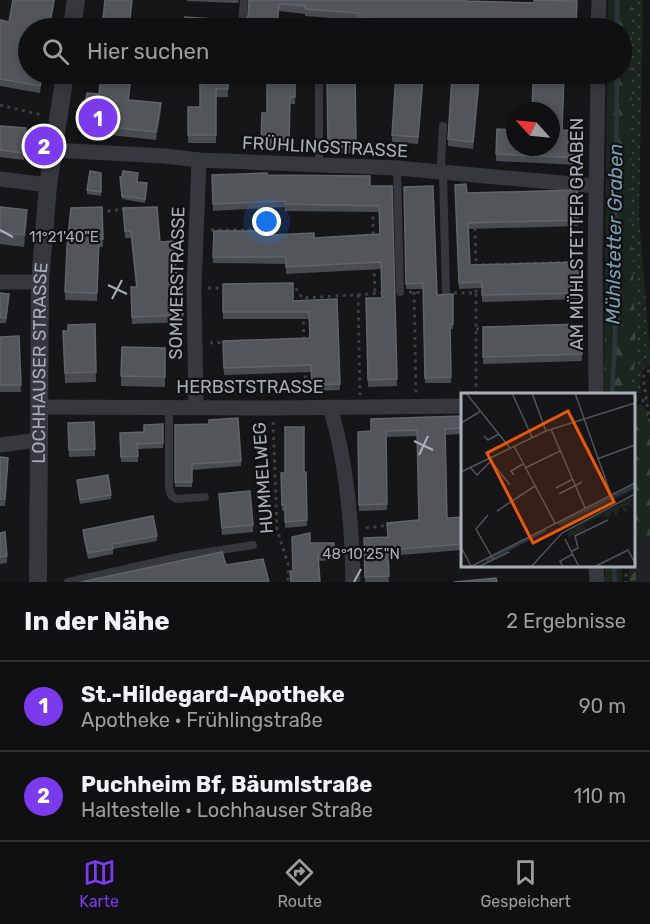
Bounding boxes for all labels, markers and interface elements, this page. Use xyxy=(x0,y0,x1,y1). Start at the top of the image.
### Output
search box xyxy=(18,18,632,84)
icon: search xyxy=(39,35,72,68)
text: Hier suchen xyxy=(87,38,209,65)
pin: 1 xyxy=(78,96,118,140)
north arrow xyxy=(506,102,560,156)
street label: AM MÜHLSTETTER GRABEN xyxy=(566,118,588,350)
pin: 2 xyxy=(24,124,63,168)
street label: FRÜHLINGSTRASSE xyxy=(242,132,408,162)
water label: Mühlstetter Graben xyxy=(600,143,628,325)
street label: SOMMERSTRASSE xyxy=(165,206,189,360)
your location xyxy=(252,207,281,236)
text: 11°21'40"E xyxy=(29,228,99,246)
street label: LOCHHAUSER STRASSE xyxy=(28,262,53,464)
street label: HERBSTSTRASSE xyxy=(176,376,324,398)
inset map xyxy=(461,393,635,567)
street label: HUMMELWEG xyxy=(248,421,278,535)
text: 48°10'25"N xyxy=(322,545,400,563)
text: In der Nähe xyxy=(24,606,170,637)
text: 2 Ergebnisse xyxy=(506,609,626,633)
text: St.-Hildegard-Apotheke xyxy=(81,681,345,708)
text: 1 xyxy=(39,694,48,718)
text: 90 m xyxy=(579,694,626,718)
text: Apotheke · Frühlingstraße xyxy=(81,708,323,732)
text: Puchheim Bf, Bäumlstraße xyxy=(81,771,372,798)
text: 2 xyxy=(37,784,50,808)
text: 110 m xyxy=(574,784,626,808)
text: Haltestelle · Lochhauser Straße xyxy=(81,798,373,822)
tab: Karte xyxy=(79,856,119,911)
tab: Route xyxy=(277,856,322,911)
tab: Gespeichert xyxy=(480,856,571,911)

